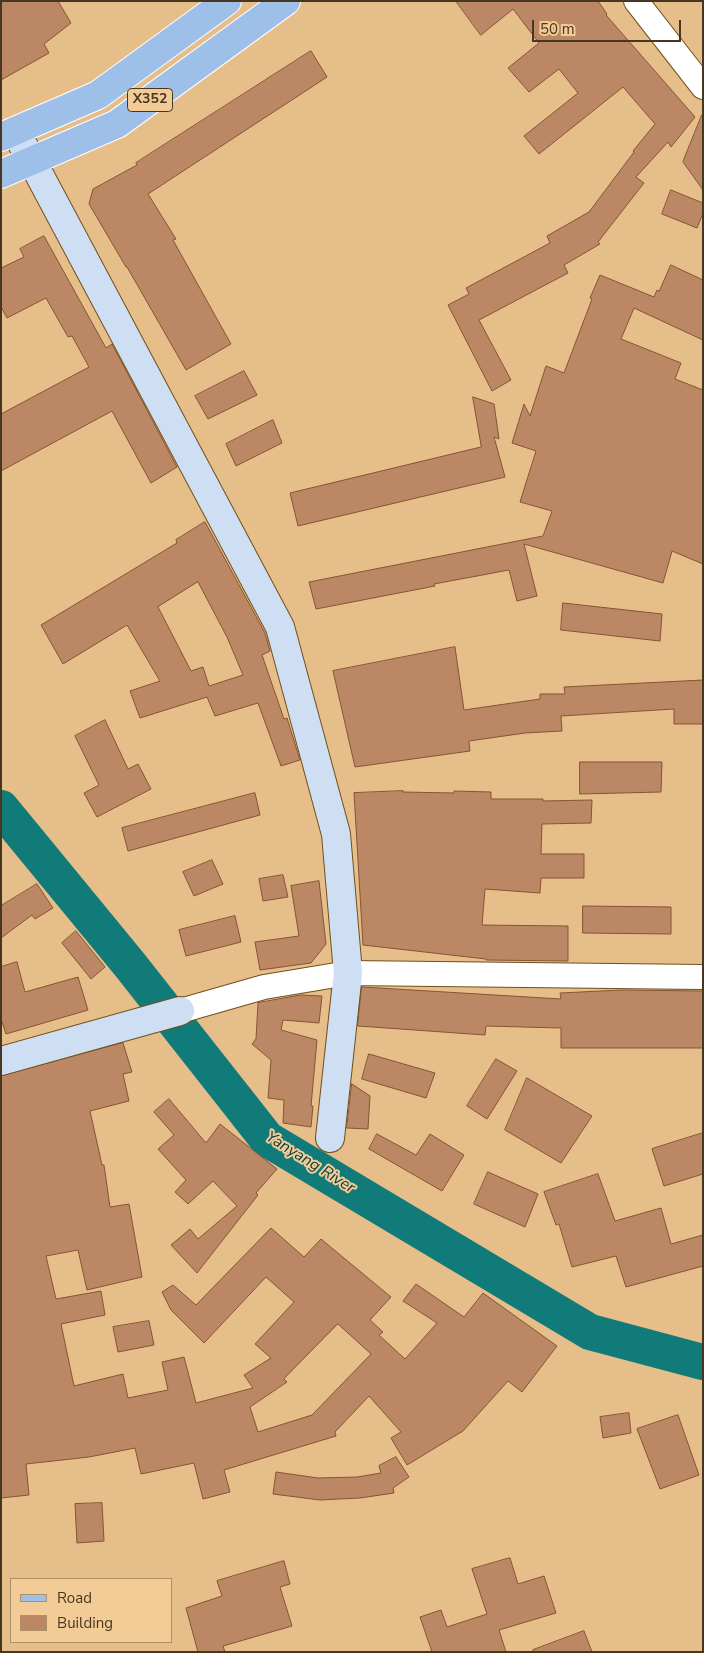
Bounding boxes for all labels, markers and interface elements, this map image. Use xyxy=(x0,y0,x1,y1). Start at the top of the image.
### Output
scale bar xyxy=(534,10,683,42)
text: 50 m xyxy=(540,19,575,39)
road number: X352 xyxy=(128,88,172,112)
water label: Yanyang River xyxy=(262,1128,358,1198)
legend xyxy=(10,1578,172,1643)
text: Road xyxy=(57,1588,92,1608)
text: Building xyxy=(57,1613,113,1633)

